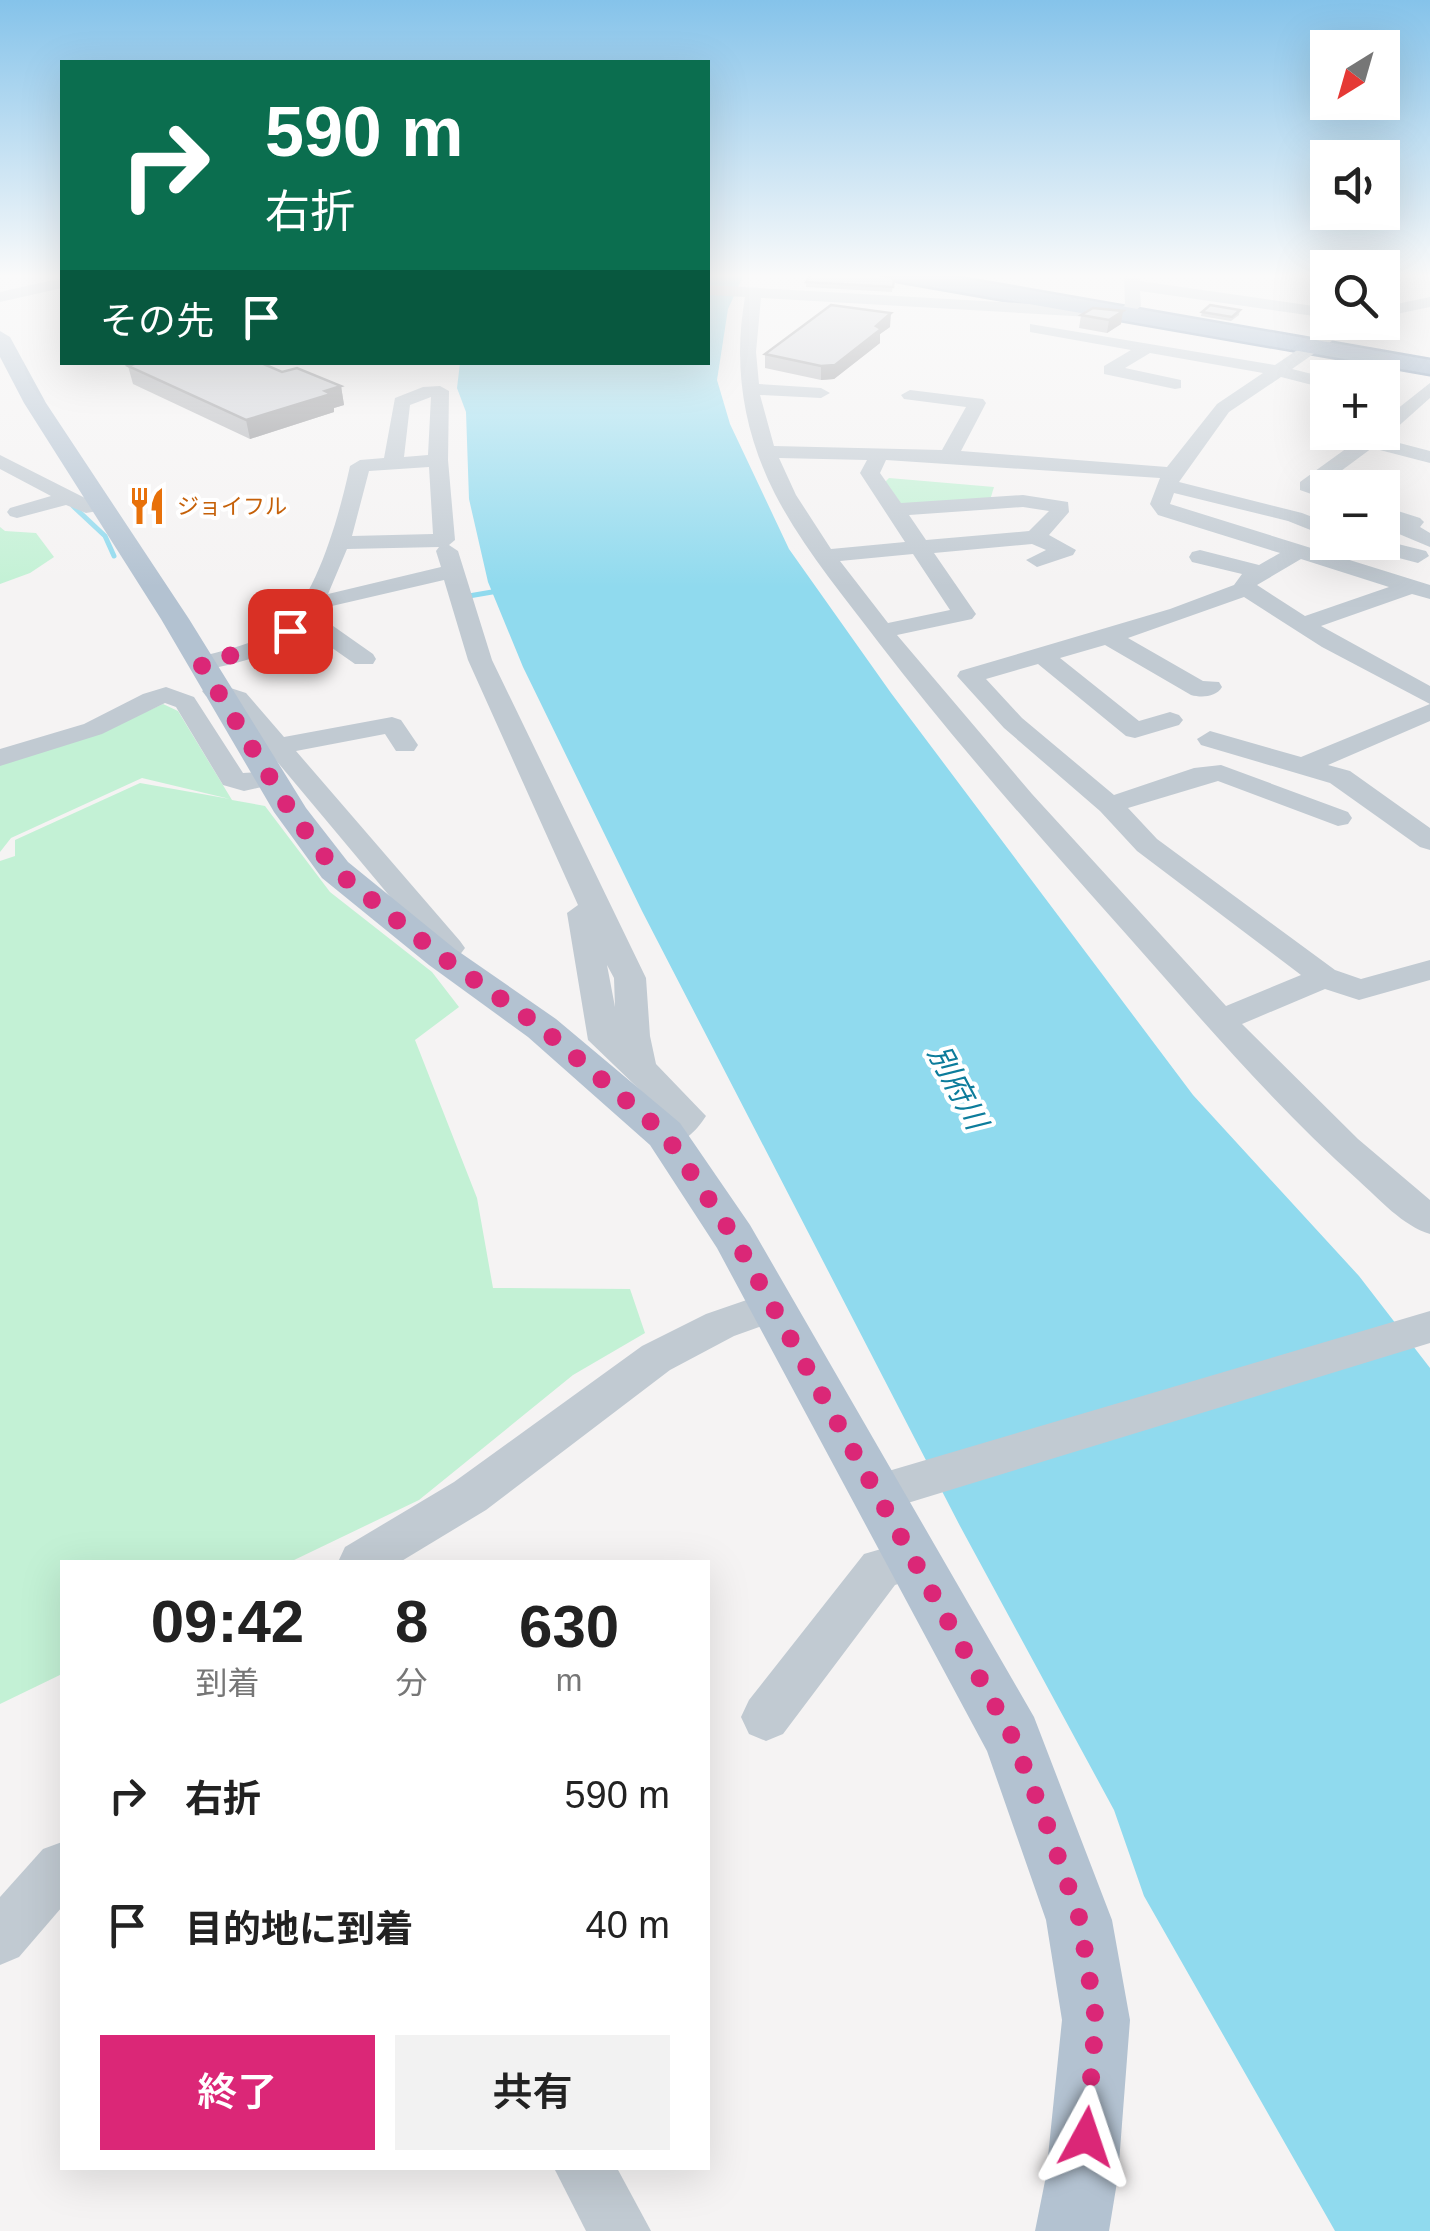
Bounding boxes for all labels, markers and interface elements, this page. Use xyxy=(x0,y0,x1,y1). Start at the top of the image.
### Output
north arrow xyxy=(1310,30,1400,120)
map controls xyxy=(1310,30,1400,560)
text: 590 m xyxy=(265,93,463,171)
icon: right xyxy=(100,100,230,230)
button: sound xyxy=(1310,140,1400,230)
text: 右折 xyxy=(265,186,355,237)
button: search xyxy=(1310,250,1400,340)
icon: arrive xyxy=(234,290,289,345)
text: その先 xyxy=(100,300,214,342)
button: + xyxy=(1310,360,1400,450)
button: − xyxy=(1310,470,1400,560)
restaurant icon: ジョイフル xyxy=(126,485,168,527)
place label: ジョイフル xyxy=(177,494,287,519)
pin xyxy=(248,589,333,674)
icon: arrive xyxy=(263,604,318,659)
water label: 別府川 xyxy=(922,1040,995,1137)
text: 09:42 xyxy=(151,1588,304,1655)
text: 8 xyxy=(395,1588,428,1655)
text: 630 xyxy=(519,1593,619,1660)
text: m xyxy=(556,1662,582,1698)
text: 到着 xyxy=(195,1665,259,1701)
text: 分 xyxy=(396,1665,428,1701)
icon: right xyxy=(100,1768,155,1823)
text: 590 m xyxy=(564,1774,670,1816)
text: 右折 xyxy=(185,1778,261,1820)
icon: arrive xyxy=(100,1898,155,1953)
text: 40 m xyxy=(586,1904,670,1946)
text: 目的地に到着 xyxy=(185,1908,413,1950)
button: 終了 xyxy=(100,2035,375,2150)
button: 共有 xyxy=(395,2035,670,2150)
position arrow xyxy=(1034,2085,1138,2189)

